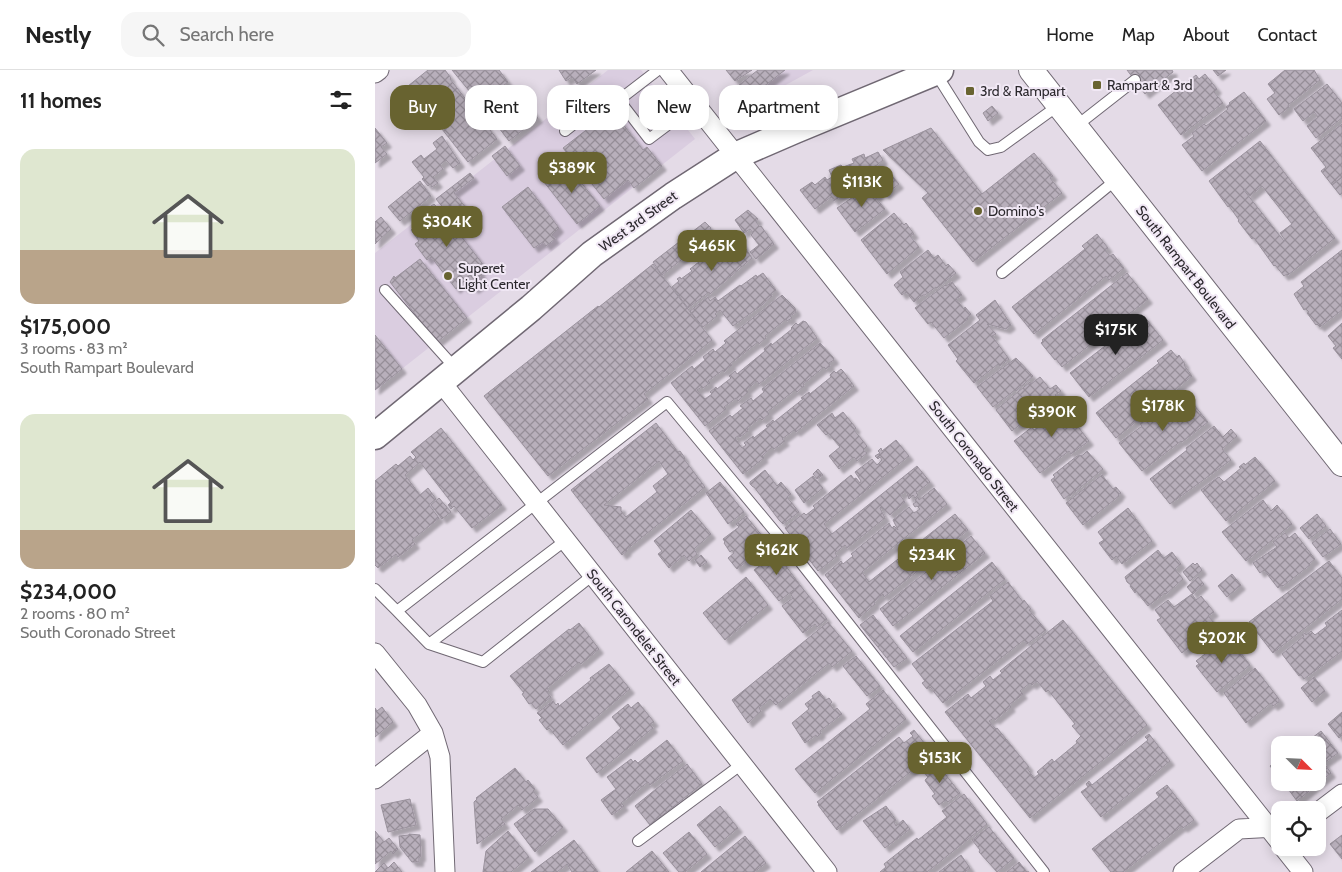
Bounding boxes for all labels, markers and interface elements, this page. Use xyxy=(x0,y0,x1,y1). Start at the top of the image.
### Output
search box xyxy=(121,12,471,57)
text: Nestly xyxy=(25,20,91,49)
icon: search xyxy=(139,21,167,49)
text: Search here xyxy=(179,23,274,46)
text: Home xyxy=(1046,24,1094,46)
text: Map xyxy=(1122,24,1155,46)
text: About xyxy=(1183,24,1229,46)
text: Contact xyxy=(1257,24,1317,46)
place label: Rampart & 3rd xyxy=(1107,76,1192,94)
marker: Rampart & 3rd xyxy=(1091,79,1103,91)
place label: 3rd & Rampart xyxy=(980,82,1066,100)
chip: Buy xyxy=(390,85,455,130)
chip: Rent xyxy=(465,85,537,130)
chip: Filters xyxy=(547,85,629,130)
chip: New xyxy=(639,85,709,130)
chip: Apartment xyxy=(719,85,838,130)
marker: 3rd & Rampart xyxy=(964,85,976,97)
icon: filters xyxy=(327,86,355,114)
text: 11 homes xyxy=(20,88,102,113)
pin: $389K xyxy=(537,152,607,194)
text: $389K xyxy=(549,158,595,177)
pin: $113K xyxy=(827,166,897,208)
text: $113K xyxy=(842,172,882,191)
icon: home xyxy=(143,181,233,271)
street label: West 3rd Street xyxy=(595,186,681,255)
place label: Domino's xyxy=(988,202,1045,220)
street label: South Rampart Boulevard xyxy=(1132,202,1240,332)
marker: Domino's xyxy=(972,205,984,217)
pin: $304K xyxy=(412,206,482,248)
text: $304K xyxy=(422,212,472,231)
pin: $465K xyxy=(677,230,747,272)
text: $465K xyxy=(689,236,735,255)
place label: Superet Light Center xyxy=(458,259,530,293)
marker: Superet Light Center xyxy=(442,270,454,282)
text: $175,000 xyxy=(20,314,111,339)
pin: $175K xyxy=(1081,314,1151,356)
text: $175K xyxy=(1095,320,1137,339)
text: 3 rooms · 83 m² xyxy=(20,339,128,358)
text: South Rampart Boulevard xyxy=(20,358,194,377)
pin: $178K xyxy=(1128,390,1198,432)
pin: $390K xyxy=(1017,396,1087,438)
text: $178K xyxy=(1141,396,1185,415)
street label: South Coronado Street xyxy=(925,397,1023,515)
text: $390K xyxy=(1028,402,1076,421)
icon: home xyxy=(143,446,233,536)
pin: $162K xyxy=(742,534,812,576)
pin: $234K xyxy=(897,538,967,581)
text: $162K xyxy=(756,540,798,559)
text: $234K xyxy=(909,545,955,564)
street label: South Carondelet Street xyxy=(583,565,685,689)
text: $234,000 xyxy=(20,579,117,604)
text: 2 rooms · 80 m² xyxy=(20,604,130,623)
pin: $202K xyxy=(1187,622,1257,664)
text: South Coronado Street xyxy=(20,623,175,642)
text: $202K xyxy=(1198,628,1246,647)
north arrow xyxy=(1271,736,1326,791)
map controls xyxy=(1271,736,1326,856)
pin: $153K xyxy=(905,742,975,784)
text: $153K xyxy=(919,748,961,767)
button: locate xyxy=(1271,801,1326,856)

